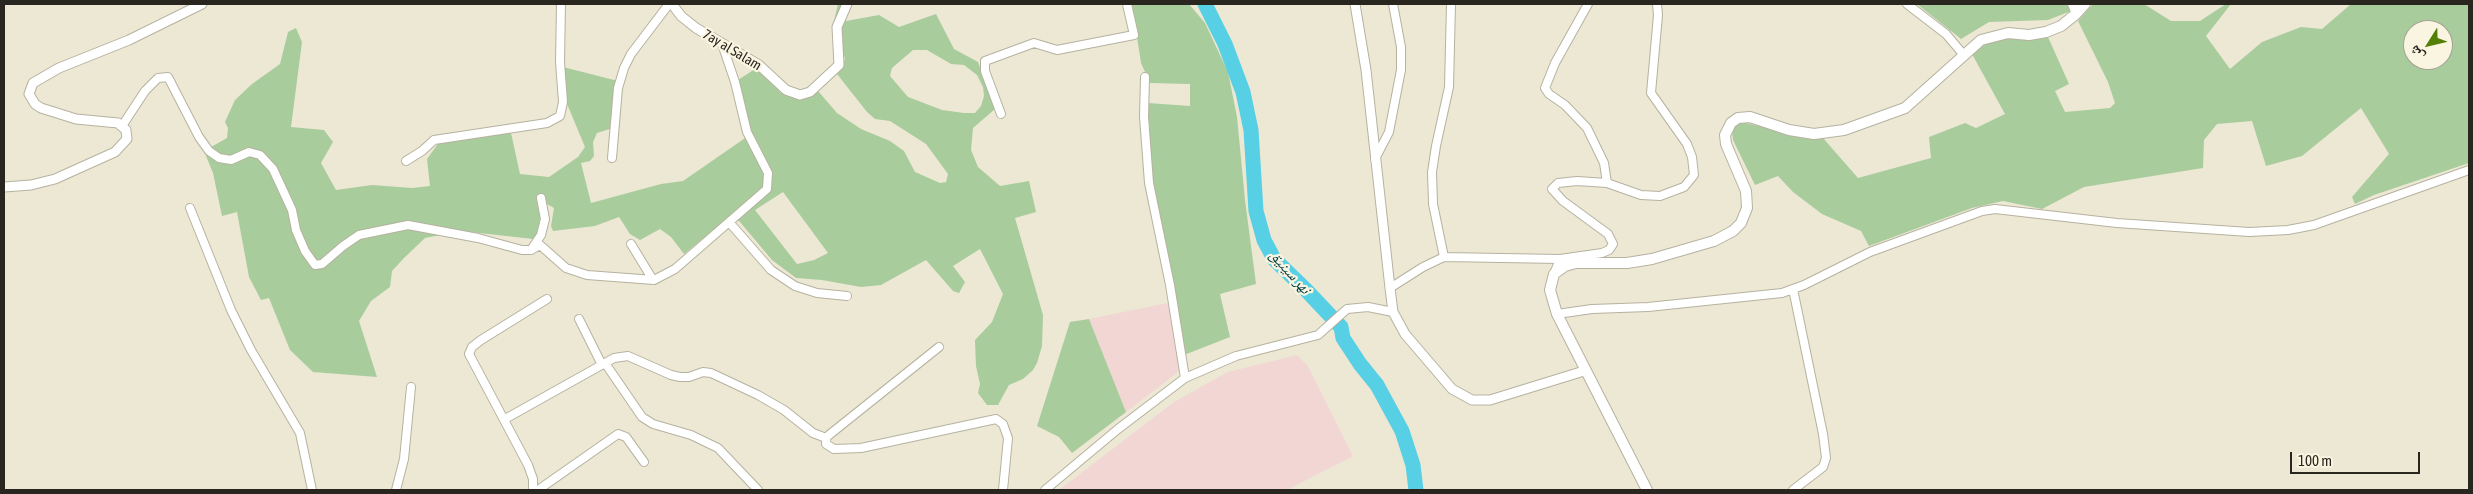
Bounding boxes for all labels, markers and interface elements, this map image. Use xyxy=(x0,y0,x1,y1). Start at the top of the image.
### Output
north arrow xyxy=(2403,20,2453,70)
street label: 7ay al Salam xyxy=(700,26,764,74)
text: ش xyxy=(2406,43,2428,64)
water label: نهر سينيق xyxy=(1266,246,1314,298)
scale bar xyxy=(2293,442,2423,474)
text: 100 m xyxy=(2298,452,2332,469)

